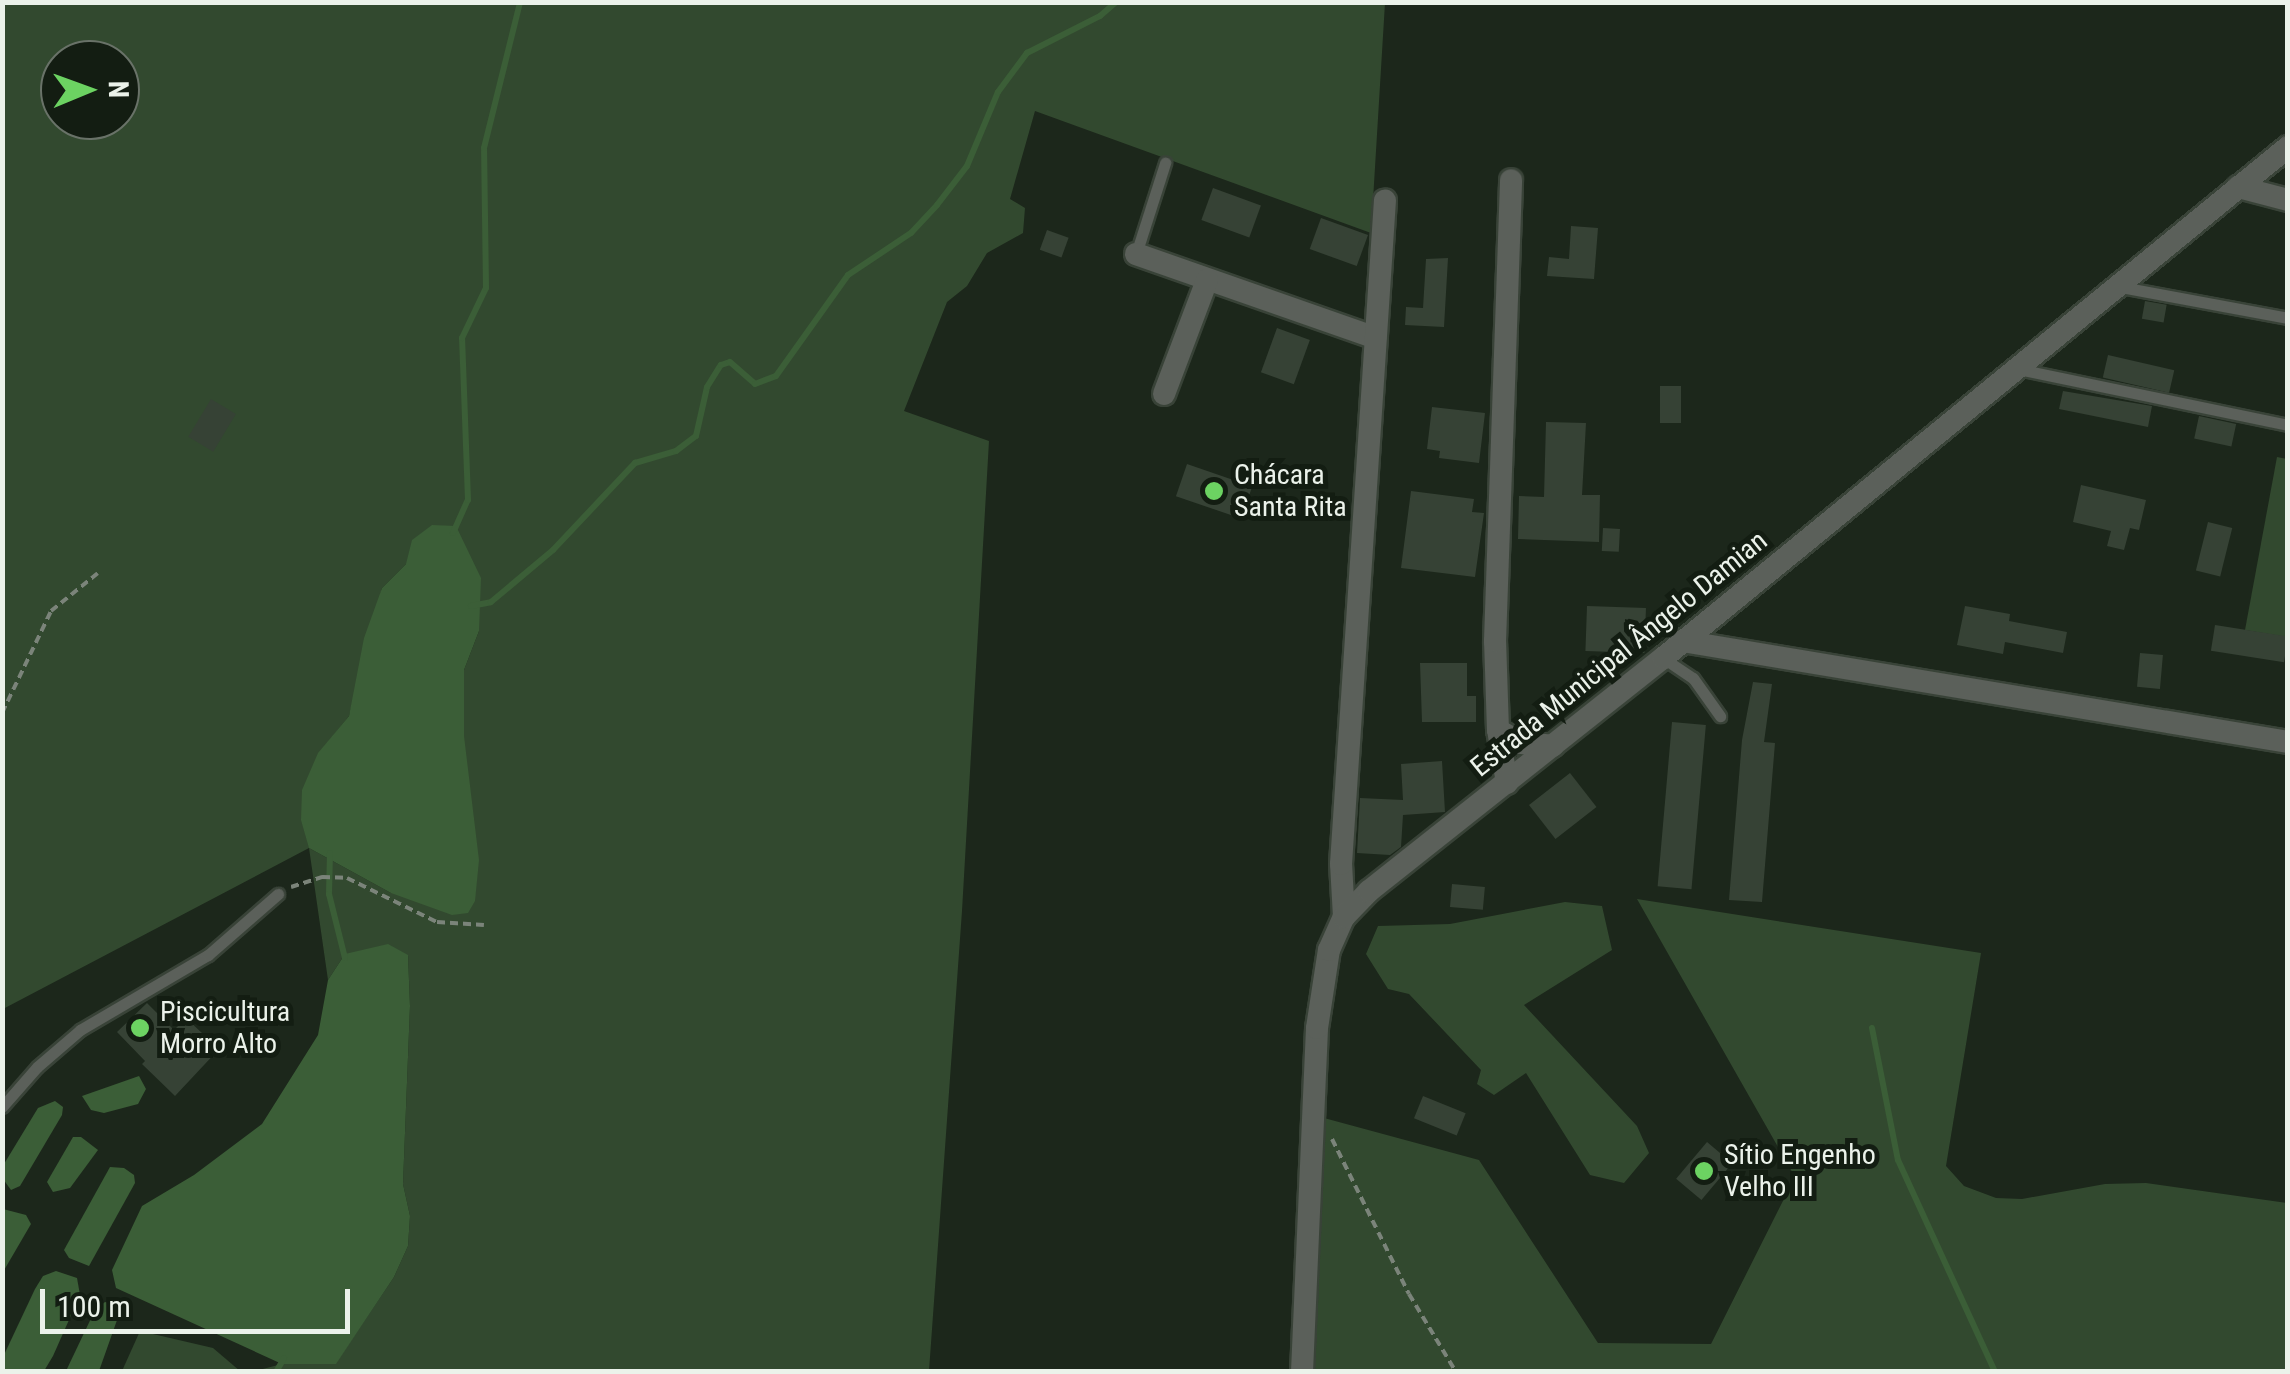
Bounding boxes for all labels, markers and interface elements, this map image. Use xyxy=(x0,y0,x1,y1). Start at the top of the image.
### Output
north arrow xyxy=(40,40,140,140)
text: N xyxy=(102,81,135,98)
place label: Chácara Santa Rita xyxy=(1234,458,1347,524)
marker: Chácara Santa Rita xyxy=(1203,480,1225,502)
street label: Estrada Municipal Ângelo Damian xyxy=(1464,524,1774,784)
place label: Piscicultura Morro Alto xyxy=(160,995,290,1061)
marker: Piscicultura Morro Alto xyxy=(129,1017,151,1039)
place label: Sítio Engenho Velho III xyxy=(1724,1138,1876,1204)
marker: Sítio Engenho Velho III xyxy=(1693,1160,1715,1182)
scale bar xyxy=(45,1269,355,1331)
text: 100 m xyxy=(57,1289,131,1324)

